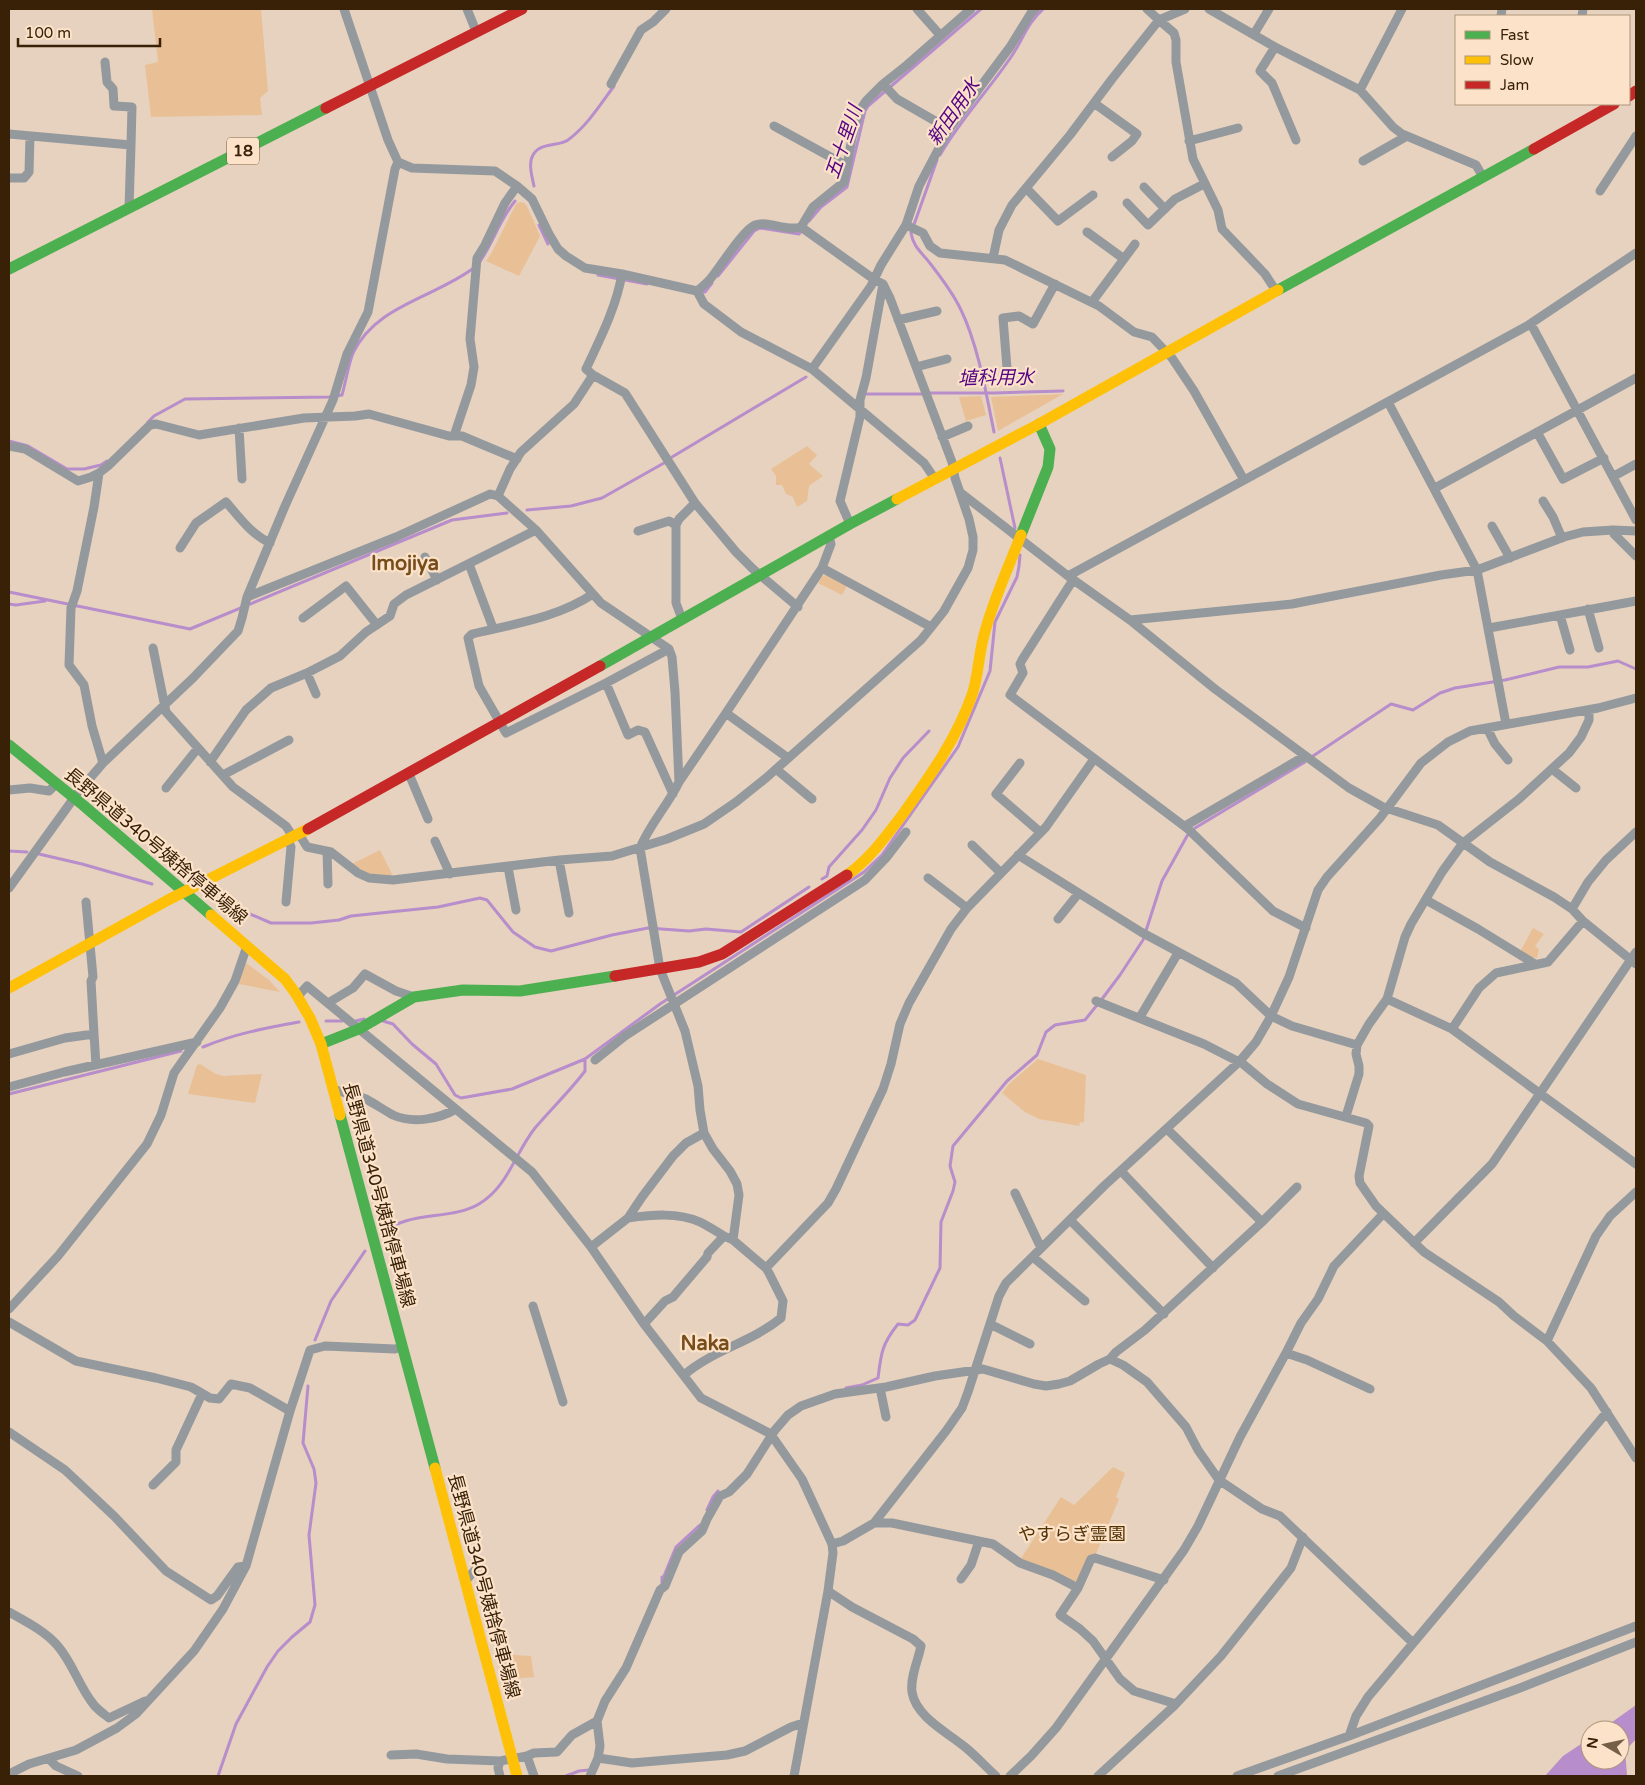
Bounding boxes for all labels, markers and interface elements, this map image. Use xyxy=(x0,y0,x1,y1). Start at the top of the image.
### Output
scale bar xyxy=(18,15,160,47)
legend xyxy=(1455,15,1630,105)
text: 100 m xyxy=(25,24,71,42)
text: Fast xyxy=(1500,26,1530,44)
text: Slow xyxy=(1500,51,1534,69)
water label: 新田用水 xyxy=(923,73,986,149)
text: Jam xyxy=(1500,76,1529,94)
water label: 五十里川 xyxy=(821,101,867,182)
road number: 18 xyxy=(227,138,259,164)
water label: 埴科用水 xyxy=(958,366,1036,390)
district label: Imojiya xyxy=(371,552,439,576)
street label: 長野県道340号姨捨停車場線 xyxy=(60,763,252,929)
street label: 長野県道340号姨捨停車場線 xyxy=(338,1080,420,1310)
district label: Naka xyxy=(680,1332,730,1356)
street label: 長野県道340号姨捨停車場線 xyxy=(443,1471,525,1701)
park label: やすらぎ霊園 xyxy=(1018,1523,1126,1545)
north arrow xyxy=(1580,1720,1630,1770)
text: N xyxy=(1583,1736,1602,1750)

